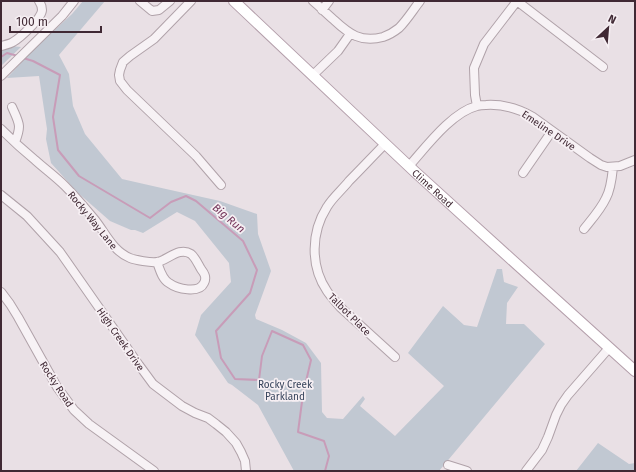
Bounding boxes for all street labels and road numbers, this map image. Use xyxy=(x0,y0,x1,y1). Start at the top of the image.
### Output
street label: Emeline Drive xyxy=(519,108,578,153)
street label: Clime Road xyxy=(409,167,455,210)
street label: Rocky Way Lane xyxy=(65,189,119,252)
street label: Talbot Place xyxy=(326,291,373,338)
street label: High Creek Drive xyxy=(94,306,146,374)
street label: Rocky Road xyxy=(37,359,75,410)

